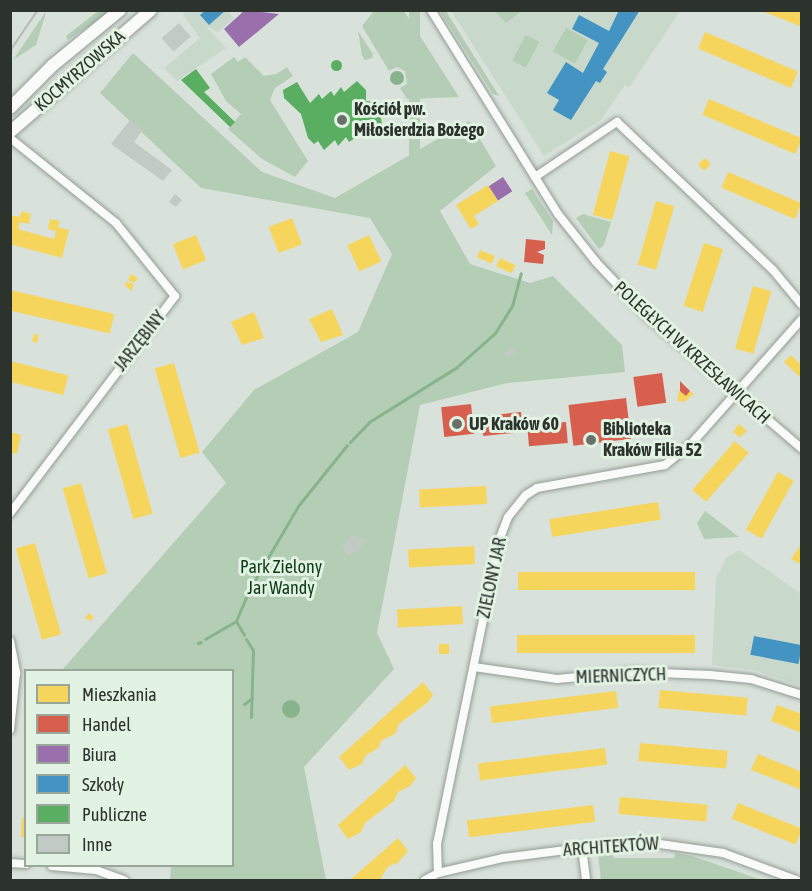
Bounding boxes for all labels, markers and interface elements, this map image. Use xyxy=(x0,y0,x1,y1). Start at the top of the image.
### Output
street label: KOCMYRZOWSKA xyxy=(30,26,130,116)
place label: Kościół pw. Miłosierdzia Bożego xyxy=(354,99,484,142)
marker: Kościół pw. Miłosierdzia Bożego xyxy=(335,113,349,127)
street label: POLEGŁYCH W KRZESŁAWICACH xyxy=(609,277,775,429)
street label: JARZĘBINY xyxy=(110,306,170,376)
place label: UP Kraków 60 xyxy=(469,413,559,435)
marker: UP Kraków 60 xyxy=(450,417,464,431)
place label: Biblioteka Kraków Filia 52 xyxy=(603,419,702,462)
marker: Biblioteka Kraków Filia 52 xyxy=(584,433,598,447)
street label: ZIELONY JAR xyxy=(473,536,511,620)
park label: Park Zielony Jar Wandy xyxy=(240,557,322,600)
street label: MIERNICZYCH xyxy=(575,664,667,688)
legend xyxy=(24,669,234,867)
text: Mieszkania xyxy=(82,684,157,705)
text: Handel xyxy=(82,714,131,735)
text: Biura xyxy=(82,744,117,765)
text: Szkoły xyxy=(82,774,124,795)
text: Publiczne xyxy=(82,804,147,825)
street label: ARCHITEKTÓW xyxy=(562,833,660,861)
text: Inne xyxy=(82,834,112,855)

